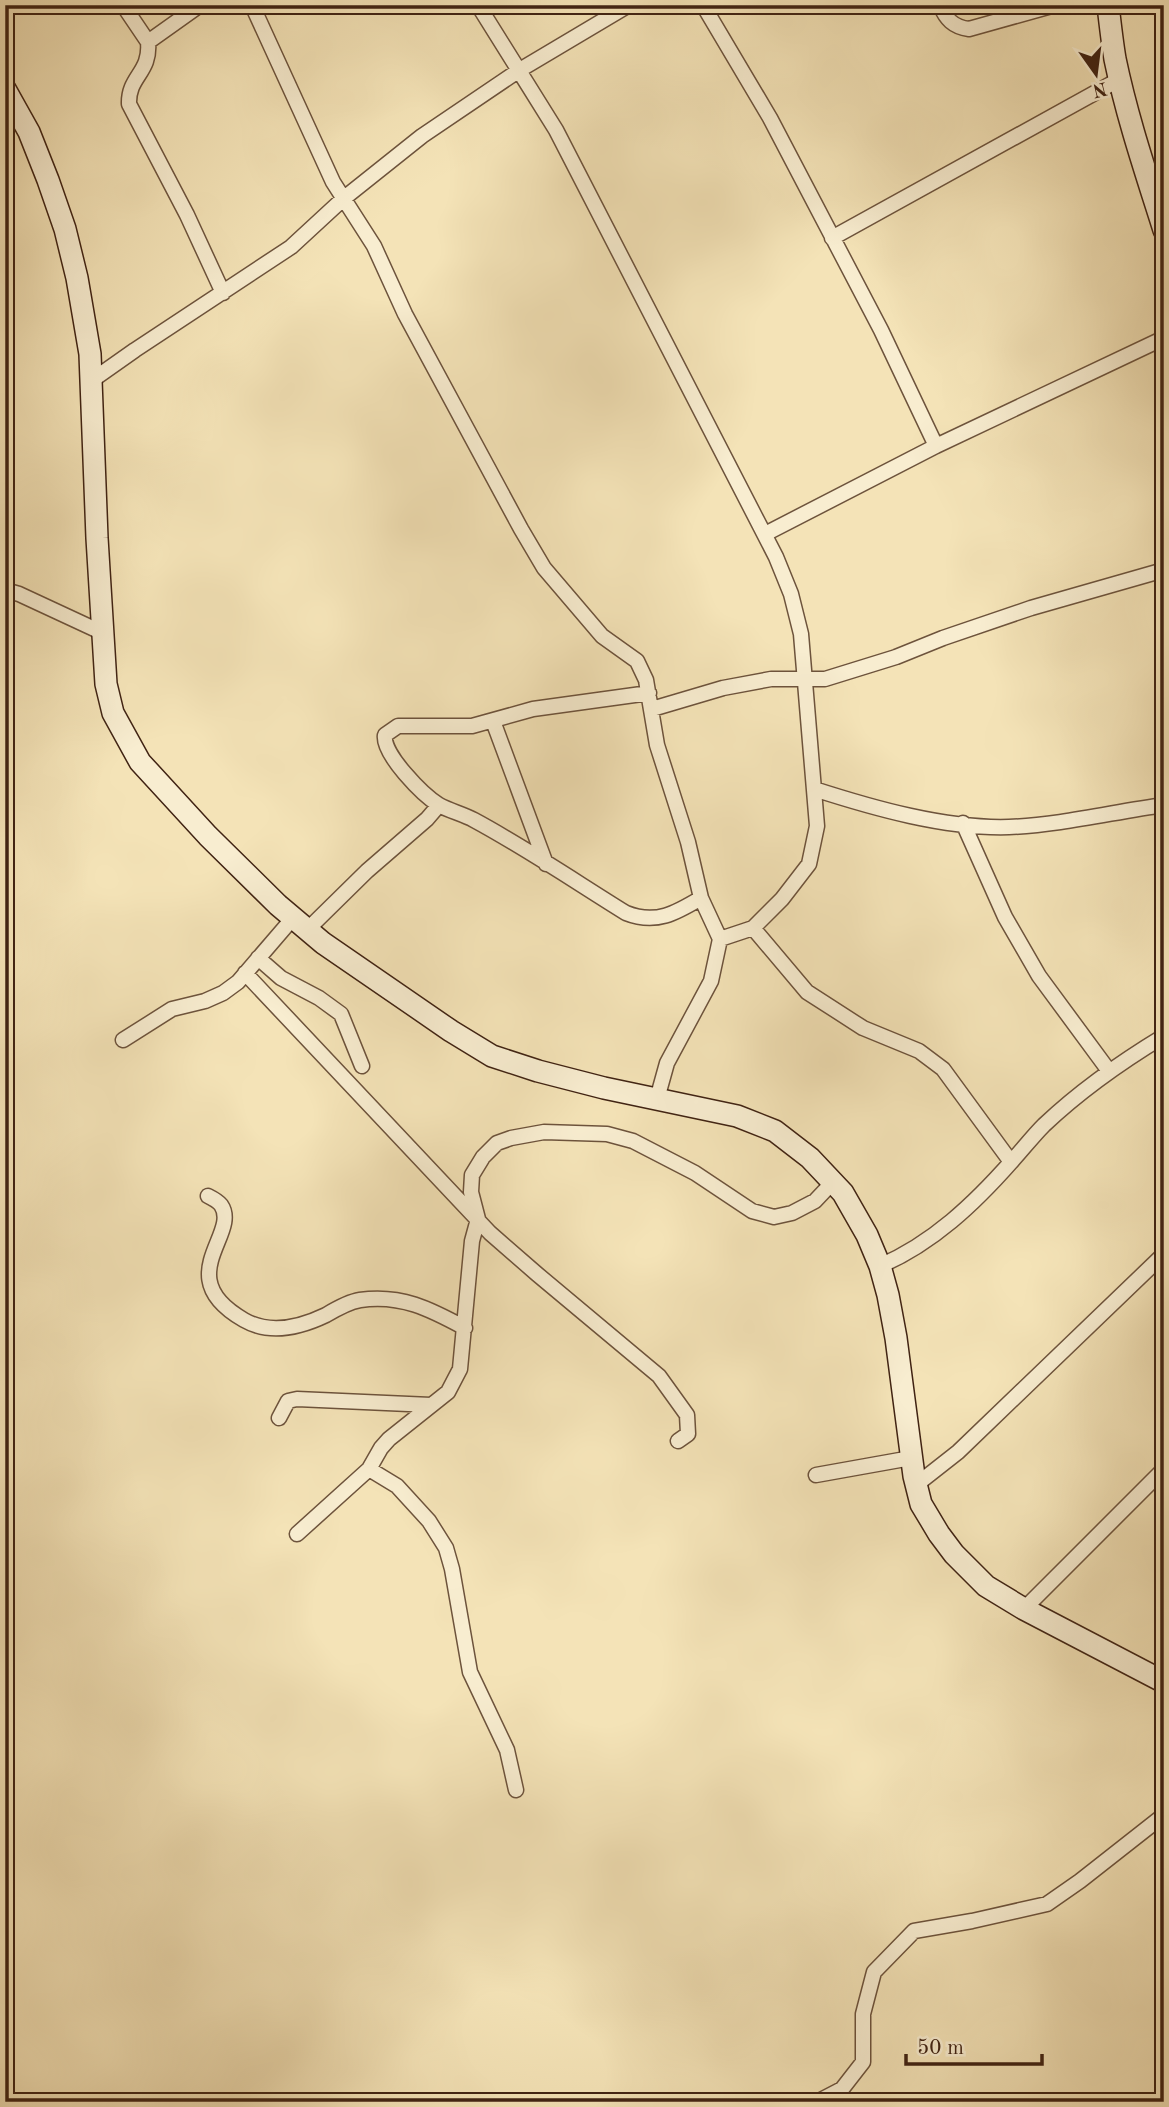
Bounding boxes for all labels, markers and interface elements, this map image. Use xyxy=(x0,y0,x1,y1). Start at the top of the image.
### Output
north arrow xyxy=(1060,38,1130,108)
text: N xyxy=(1090,77,1109,99)
scale bar xyxy=(906,2023,1043,2067)
text: 50 m xyxy=(917,2038,964,2059)

